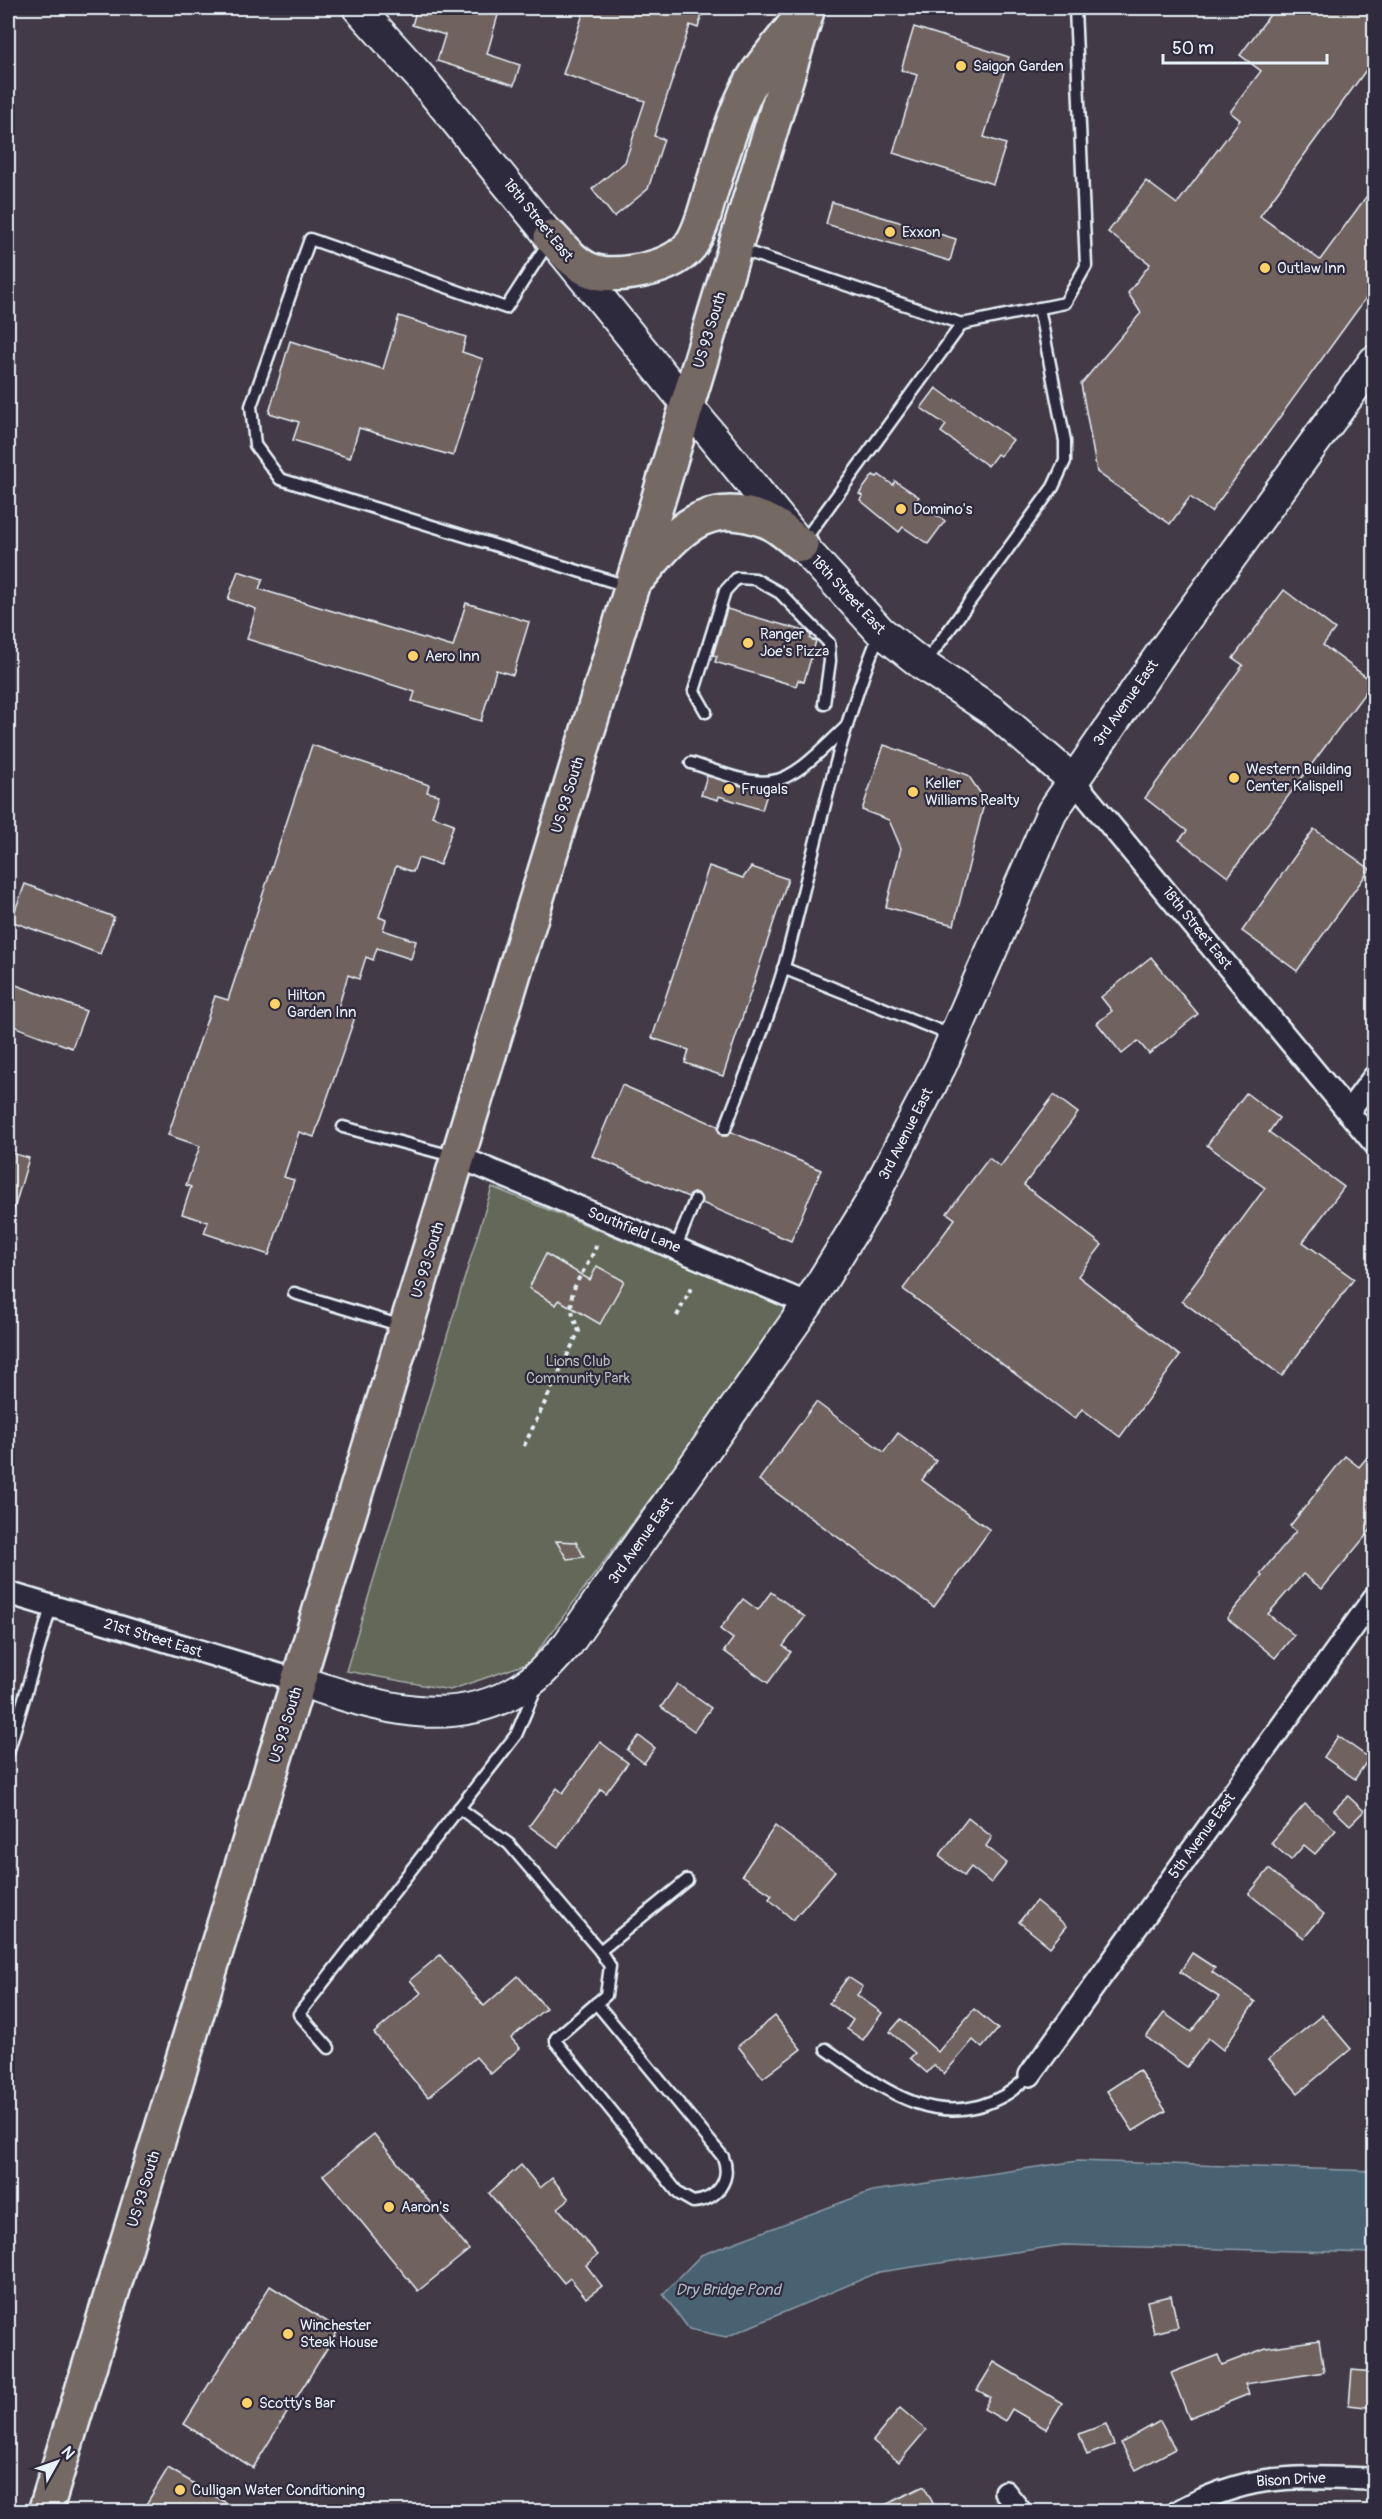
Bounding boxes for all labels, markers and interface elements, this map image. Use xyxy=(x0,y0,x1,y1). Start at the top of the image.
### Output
scale bar xyxy=(1163,27,1326,65)
text: 50 m xyxy=(1172,37,1214,60)
place label: Saigon Garden xyxy=(973,57,1064,76)
marker: Saigon Garden xyxy=(954,59,968,73)
street label: 18th Street East xyxy=(499,175,578,266)
place label: Exxon xyxy=(902,223,940,242)
marker: Exxon xyxy=(883,225,897,239)
place label: Outlaw Inn xyxy=(1277,259,1345,278)
marker: Outlaw Inn xyxy=(1258,261,1272,275)
street label: US 93 South xyxy=(689,290,731,370)
place label: Domino's xyxy=(913,500,973,519)
marker: Domino's xyxy=(894,502,908,516)
street label: 18th Street East xyxy=(807,552,890,639)
place label: Ranger Joe's Pizza xyxy=(760,625,829,661)
marker: Ranger Joe's Pizza xyxy=(741,636,755,650)
place label: Aero Inn xyxy=(425,647,480,666)
marker: Aero Inn xyxy=(406,649,420,663)
street label: 3rd Avenue East xyxy=(1089,655,1163,750)
street label: US 93 South xyxy=(547,755,589,835)
place label: Western Building Center Kalispell xyxy=(1246,760,1352,796)
marker: Western Building Center Kalispell xyxy=(1227,771,1241,785)
place label: Keller Williams Realty xyxy=(925,774,1020,810)
place label: Frugals xyxy=(741,780,788,799)
marker: Frugals xyxy=(722,782,736,796)
marker: Keller Williams Realty xyxy=(906,785,920,799)
street label: 18th Street East xyxy=(1158,883,1237,974)
place label: Hilton Garden Inn xyxy=(287,986,357,1022)
marker: Hilton Garden Inn xyxy=(268,997,282,1011)
street label: 3rd Avenue East xyxy=(875,1084,938,1183)
street label: Southfield Lane xyxy=(585,1203,684,1258)
street label: US 93 South xyxy=(407,1220,449,1300)
park label: Lions Club Community Park xyxy=(526,1352,631,1388)
street label: 3rd Avenue East xyxy=(604,1493,678,1588)
street label: 21st Street East xyxy=(102,1614,205,1662)
street label: US 93 South xyxy=(265,1685,307,1765)
street label: 5th Avenue East xyxy=(1165,1789,1240,1883)
street label: US 93 South xyxy=(123,2149,165,2229)
place label: Aaron's xyxy=(401,2198,449,2217)
marker: Aaron's xyxy=(382,2200,396,2214)
water label: Dry Bridge Pond xyxy=(676,2280,783,2300)
place label: Winchester Steak House xyxy=(300,2316,378,2352)
marker: Winchester Steak House xyxy=(281,2327,295,2341)
place label: Scotty's Bar xyxy=(259,2394,336,2413)
marker: Scotty's Bar xyxy=(240,2396,254,2410)
north arrow xyxy=(27,2432,87,2492)
text: N xyxy=(57,2442,79,2464)
street label: Bison Drive xyxy=(1256,2469,1327,2491)
place label: Culligan Water Conditioning xyxy=(192,2481,365,2500)
marker: Culligan Water Conditioning xyxy=(173,2483,187,2497)

